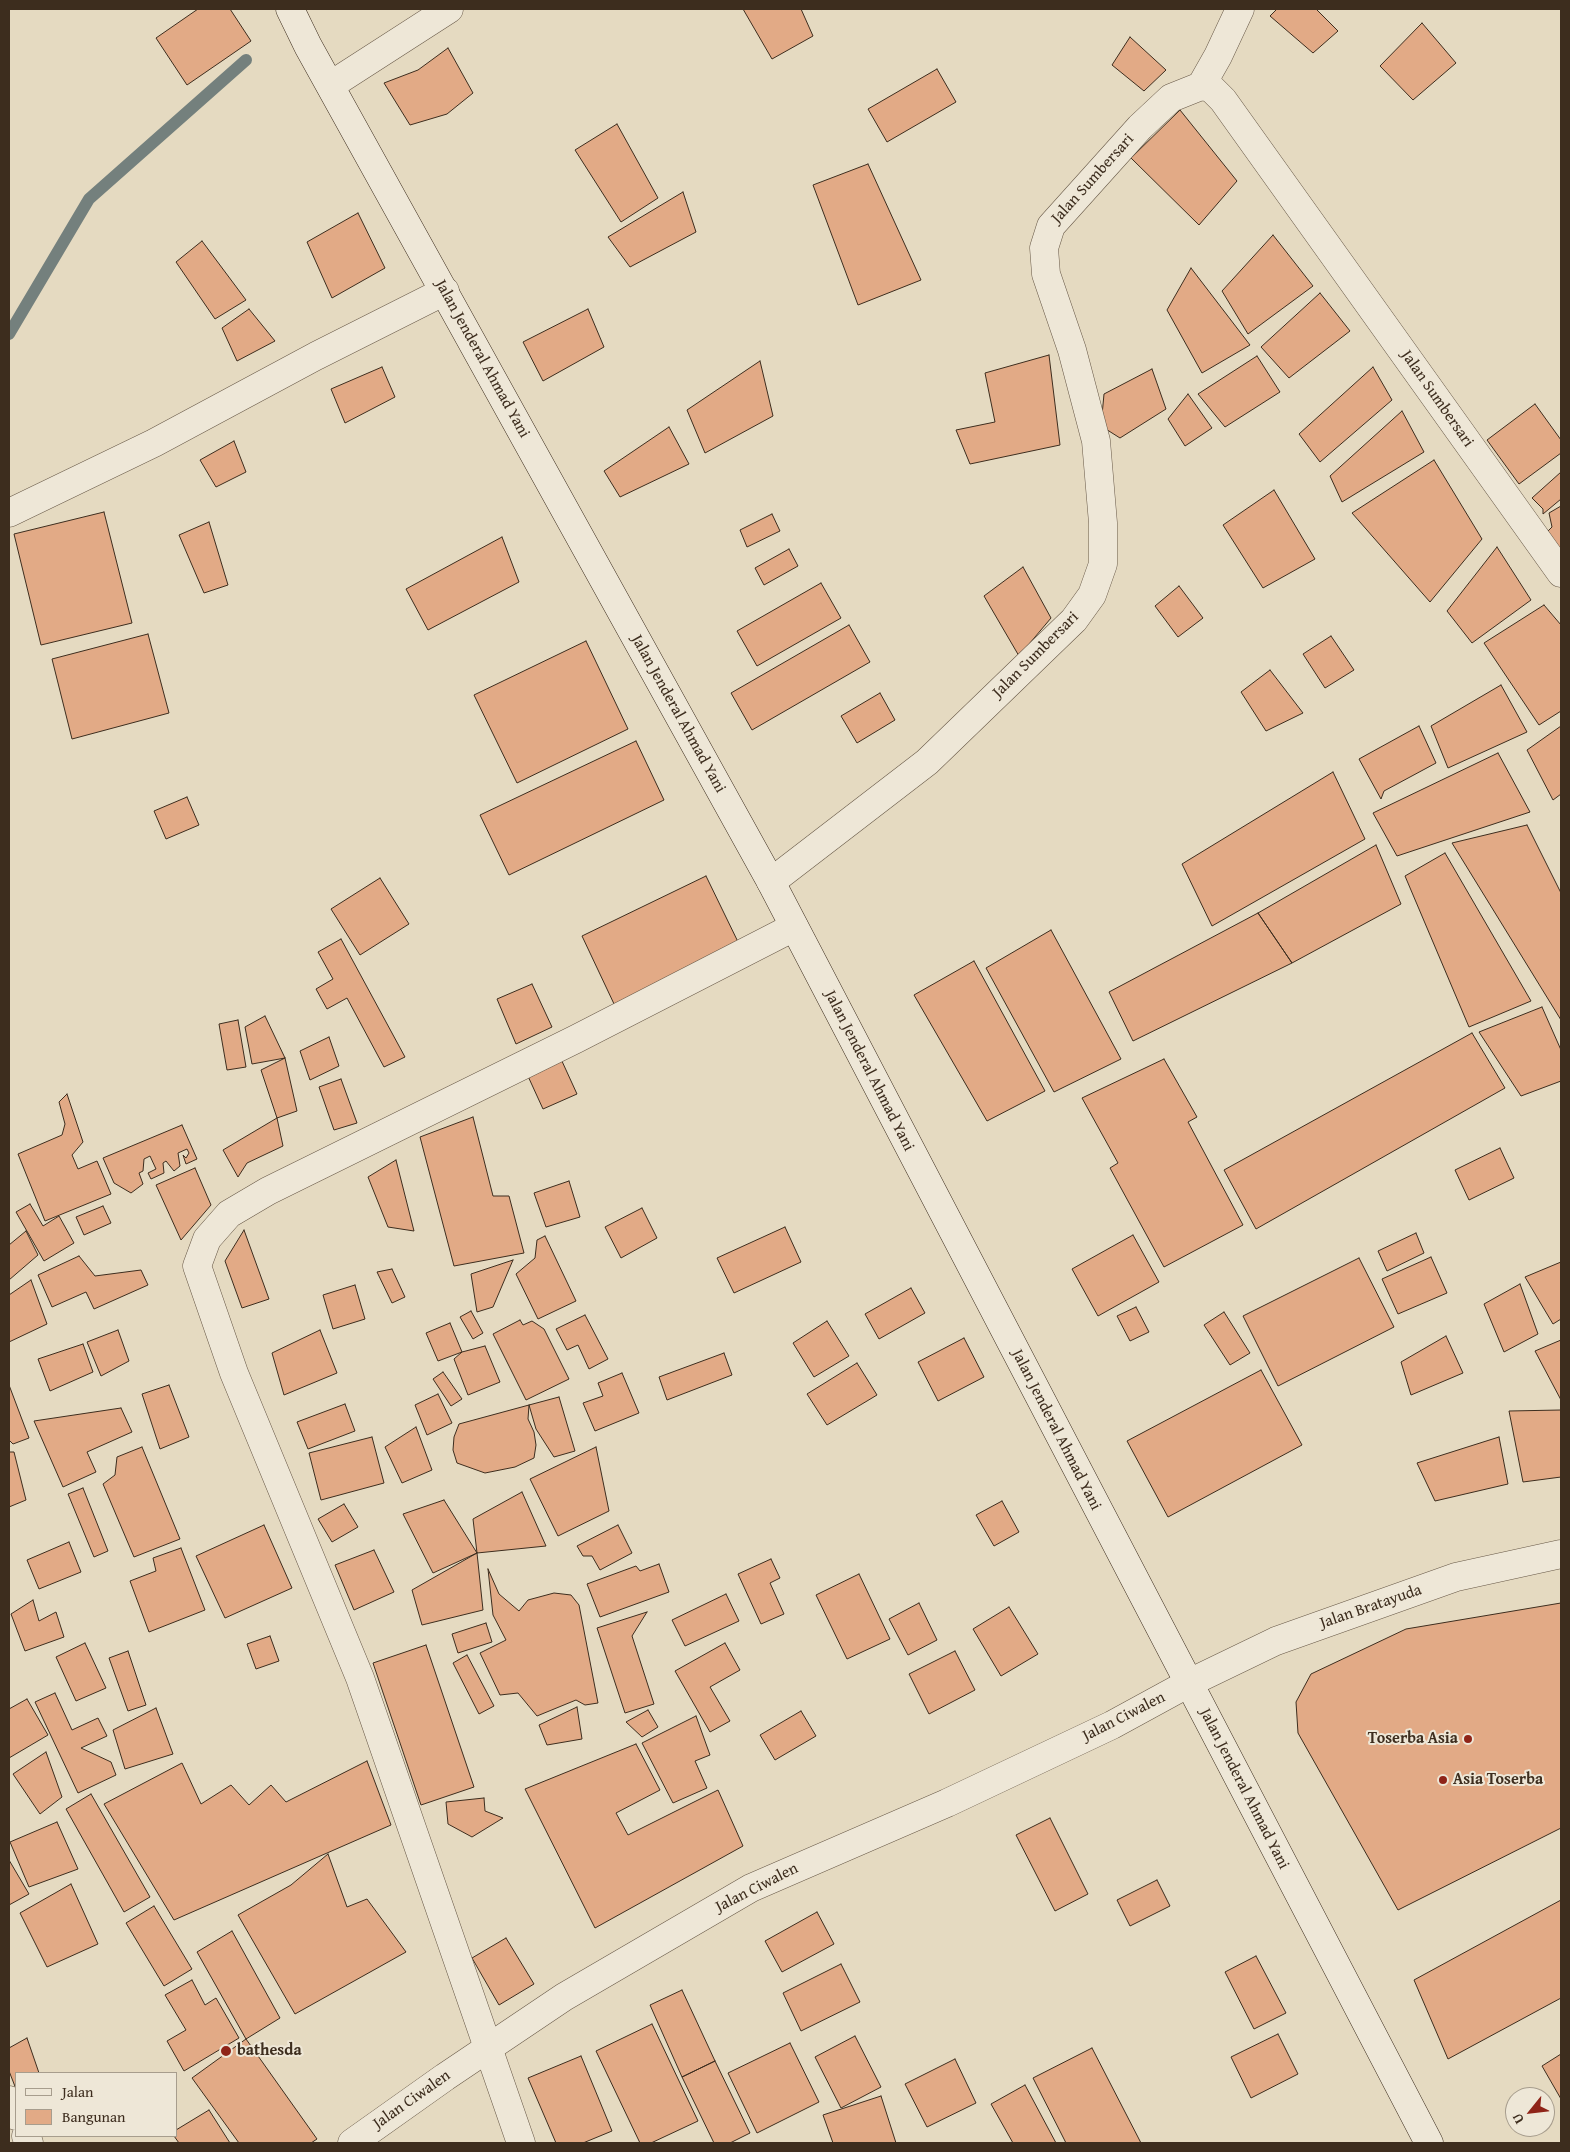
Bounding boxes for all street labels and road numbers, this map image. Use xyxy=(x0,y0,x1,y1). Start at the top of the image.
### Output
street label: Jalan Sumbersari xyxy=(1048,130,1138,228)
street label: Jalan Jenderal Ahmad Yani xyxy=(430,277,534,441)
street label: Jalan Sumbersari xyxy=(1396,347,1478,451)
street label: Jalan Sumbersari xyxy=(989,608,1083,702)
street label: Jalan Jenderal Ahmad Yani xyxy=(626,632,730,796)
street label: Jalan Jenderal Ahmad Yani xyxy=(820,987,918,1155)
street label: Jalan Jenderal Ahmad Yani xyxy=(1007,1346,1105,1514)
street label: Jalan Bratayuda xyxy=(1318,1581,1424,1633)
street label: Jalan Ciwalen xyxy=(1080,1688,1168,1746)
street label: Jalan Jenderal Ahmad Yani xyxy=(1195,1705,1293,1873)
street label: Jalan Ciwalen xyxy=(713,1859,801,1917)
street label: Jalan Ciwalen xyxy=(370,2066,454,2134)

